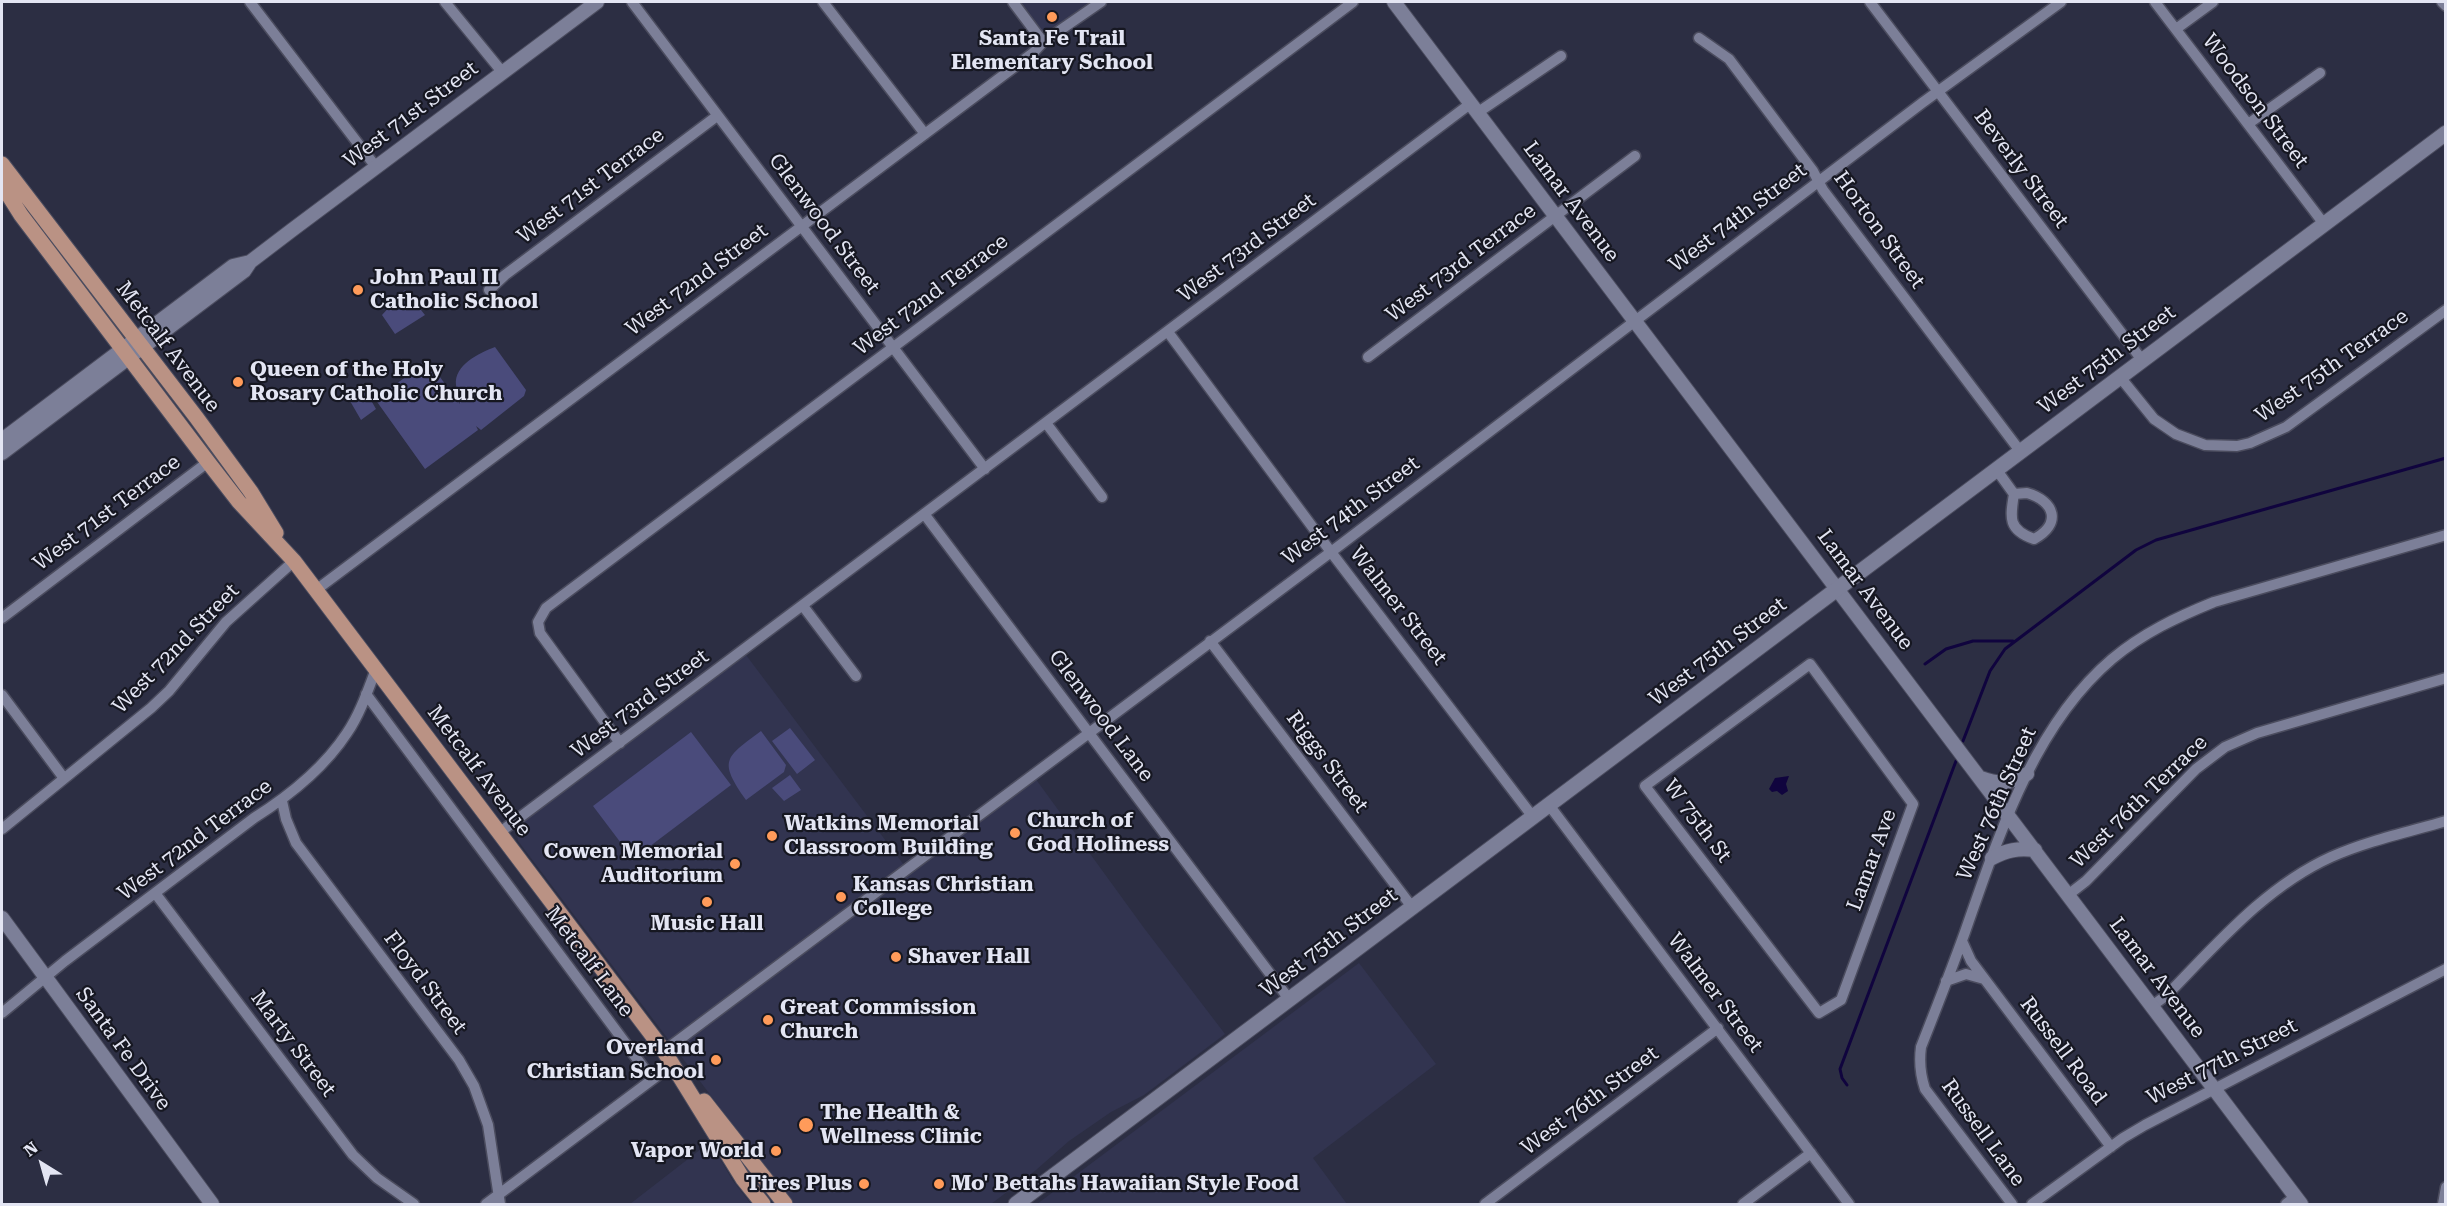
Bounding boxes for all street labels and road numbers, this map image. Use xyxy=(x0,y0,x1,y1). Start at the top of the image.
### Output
street label: Woodson Street xyxy=(2196,29,2314,173)
street label: West 71st Street xyxy=(339,56,483,174)
street label: Beverly Street xyxy=(1968,105,2074,233)
street label: West 71st Terrace xyxy=(513,123,669,249)
street label: Lamar Avenue xyxy=(1518,137,1624,267)
street label: Glenwood Street xyxy=(763,149,885,299)
street label: West 74th Street xyxy=(1664,158,1812,278)
street label: Horton Street xyxy=(1828,166,1930,294)
street label: West 73rd Street xyxy=(1173,188,1321,308)
street label: West 73rd Terrace xyxy=(1381,198,1541,328)
street label: West 72nd Street xyxy=(621,218,773,342)
street label: West 72nd Terrace xyxy=(849,229,1013,361)
street label: Metcalf Avenue xyxy=(111,277,225,417)
street label: West 75th Street xyxy=(2033,300,2181,420)
street label: West 75th Terrace xyxy=(2251,304,2413,428)
street label: West 71st Terrace xyxy=(29,450,185,576)
street label: West 74th Street xyxy=(1277,451,1425,571)
street label: Lamar Avenue xyxy=(1812,525,1918,655)
street label: Walmer Street xyxy=(1344,542,1452,670)
street label: West 72nd Street xyxy=(107,579,245,719)
street label: West 75th Street xyxy=(1644,592,1792,712)
street label: West 73rd Street xyxy=(566,644,714,764)
street label: Glenwood Lane xyxy=(1043,645,1159,787)
street label: Metcalf Avenue xyxy=(422,701,536,841)
street label: Riggs Street xyxy=(1281,706,1373,818)
street label: West 76th Street xyxy=(1952,723,2042,885)
street label: West 76th Terrace xyxy=(2065,730,2213,874)
street label: West 72nd Terrace xyxy=(113,774,277,906)
street label: W 75th St xyxy=(1658,774,1736,868)
street label: Lamar Ave xyxy=(1842,806,1902,914)
street label: West 75th Street xyxy=(1255,883,1403,1003)
street label: Metcalf Lane xyxy=(539,902,639,1022)
street label: Lamar Avenue xyxy=(2104,913,2210,1043)
street label: Floyd Street xyxy=(378,926,472,1040)
street label: Walmer Street xyxy=(1662,928,1768,1058)
street label: Santa Fe Drive xyxy=(70,983,176,1115)
street label: Marty Street xyxy=(245,986,341,1102)
street label: Russell Road xyxy=(2014,992,2112,1110)
street label: West 77th Street xyxy=(2143,1013,2301,1111)
street label: West 76th Street xyxy=(1516,1041,1664,1161)
street label: Russell Lane xyxy=(1936,1075,2030,1191)

